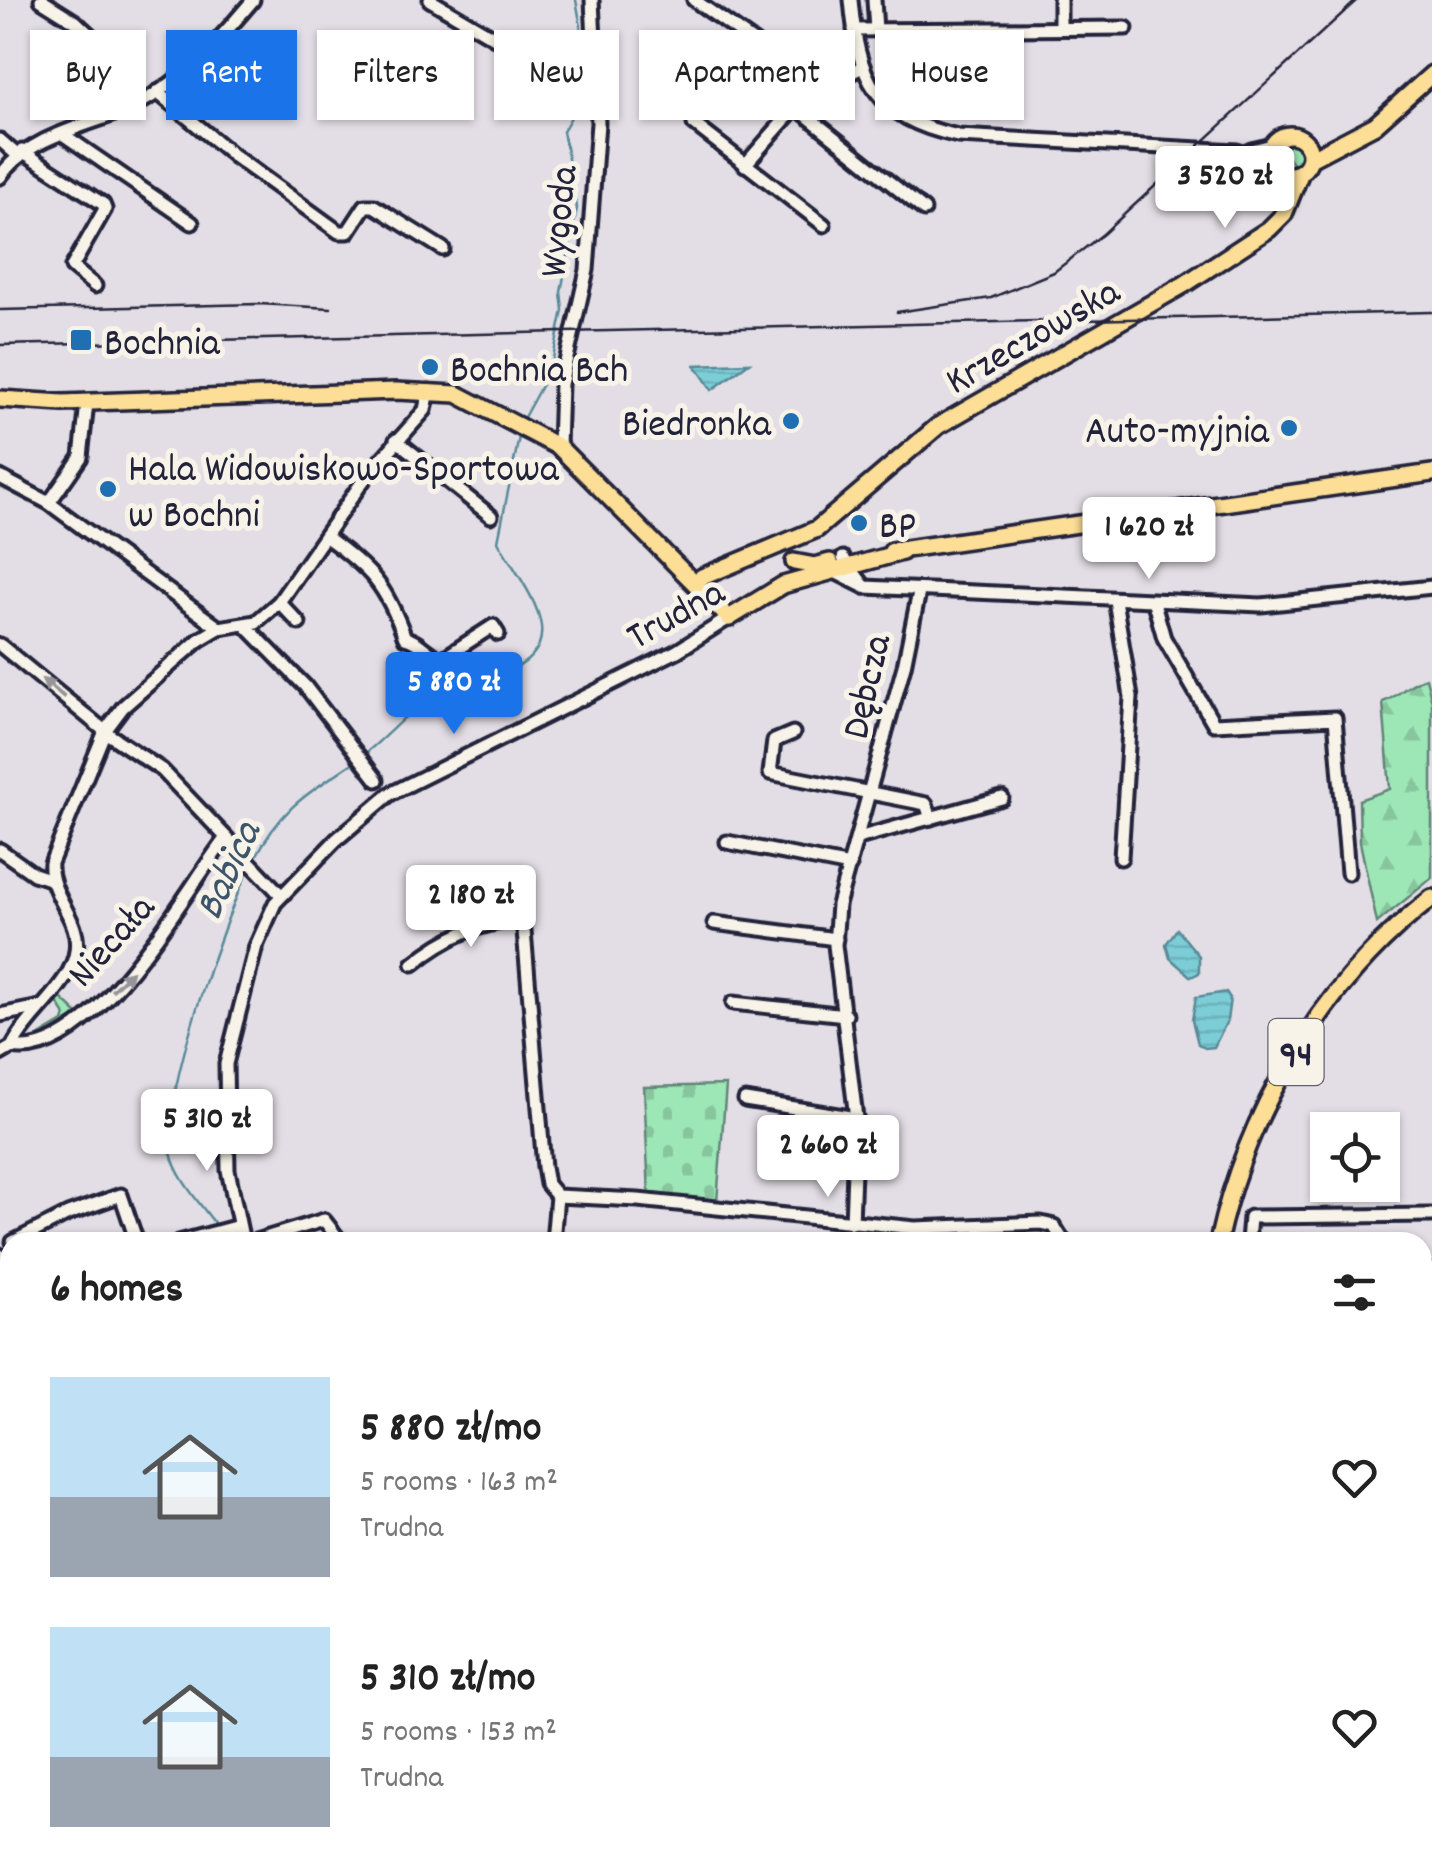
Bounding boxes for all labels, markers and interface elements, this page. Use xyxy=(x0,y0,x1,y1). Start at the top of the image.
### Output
chip: Buy xyxy=(30,30,146,120)
chip: Rent xyxy=(166,30,297,120)
chip: Filters xyxy=(317,30,474,120)
chip: New xyxy=(494,30,619,120)
chip: Apartment xyxy=(639,30,855,120)
chip: House xyxy=(875,30,1024,120)
pin: 3 520 zł xyxy=(1122,146,1328,231)
text: 3 520 zł xyxy=(1177,155,1273,201)
street label: Wygoda xyxy=(528,162,597,280)
street label: Krzeczowska xyxy=(936,266,1133,413)
place label: Bochnia xyxy=(104,318,221,375)
marker: Bochnia xyxy=(68,327,94,353)
place label: Bochnia Bch xyxy=(450,345,628,402)
marker: Bochnia Bch xyxy=(419,356,441,378)
place label: Biedronka xyxy=(622,399,772,456)
place label: Auto-myjnia xyxy=(1085,406,1270,463)
marker: Biedronka xyxy=(780,410,802,432)
marker: Auto-myjnia xyxy=(1278,417,1300,439)
place label: Hala Widowiskowo-Sportowa w Bochni xyxy=(128,444,560,547)
marker: Hala Widowiskowo-Sportowa w Bochni xyxy=(97,478,119,500)
pin: 1 620 zł xyxy=(1046,497,1252,582)
place label: BP xyxy=(879,501,916,558)
text: 1 620 zł xyxy=(1104,506,1194,552)
marker: BP xyxy=(848,512,870,534)
street label: Trudna xyxy=(618,567,738,668)
street label: Dębcza xyxy=(831,628,910,745)
pin: 5 880 zł xyxy=(351,652,557,737)
text: 5 880 zł xyxy=(408,661,500,707)
one-way arrow xyxy=(40,678,65,699)
water label: Babica xyxy=(183,811,281,931)
pin: 2 180 zł xyxy=(368,865,574,950)
text: 2 180 zł xyxy=(428,874,514,920)
street label: Niecała xyxy=(56,883,172,1003)
one-way arrow xyxy=(110,970,134,993)
road number: 94 xyxy=(1268,1019,1324,1085)
pin: 5 310 zł xyxy=(104,1089,310,1174)
text: 5 310 zł xyxy=(163,1098,251,1144)
map controls xyxy=(1310,1112,1400,1202)
button: locate xyxy=(1310,1112,1400,1202)
pin: 2 660 zł xyxy=(725,1115,931,1200)
text: 2 660 zł xyxy=(779,1124,877,1170)
text: 6 homes xyxy=(50,1262,183,1322)
icon: filters xyxy=(1327,1265,1382,1320)
text: 5 880 zł/mo xyxy=(360,1401,541,1461)
icon: home xyxy=(130,1417,250,1537)
icon: heart xyxy=(1327,1450,1382,1505)
text: 5 rooms · 163 m² xyxy=(360,1461,558,1507)
text: Trudna xyxy=(360,1507,443,1553)
text: 5 310 zł/mo xyxy=(360,1651,536,1711)
icon: home xyxy=(130,1667,250,1787)
icon: heart xyxy=(1327,1700,1382,1755)
text: 5 rooms · 153 m² xyxy=(360,1711,557,1757)
text: Trudna xyxy=(360,1757,443,1803)

